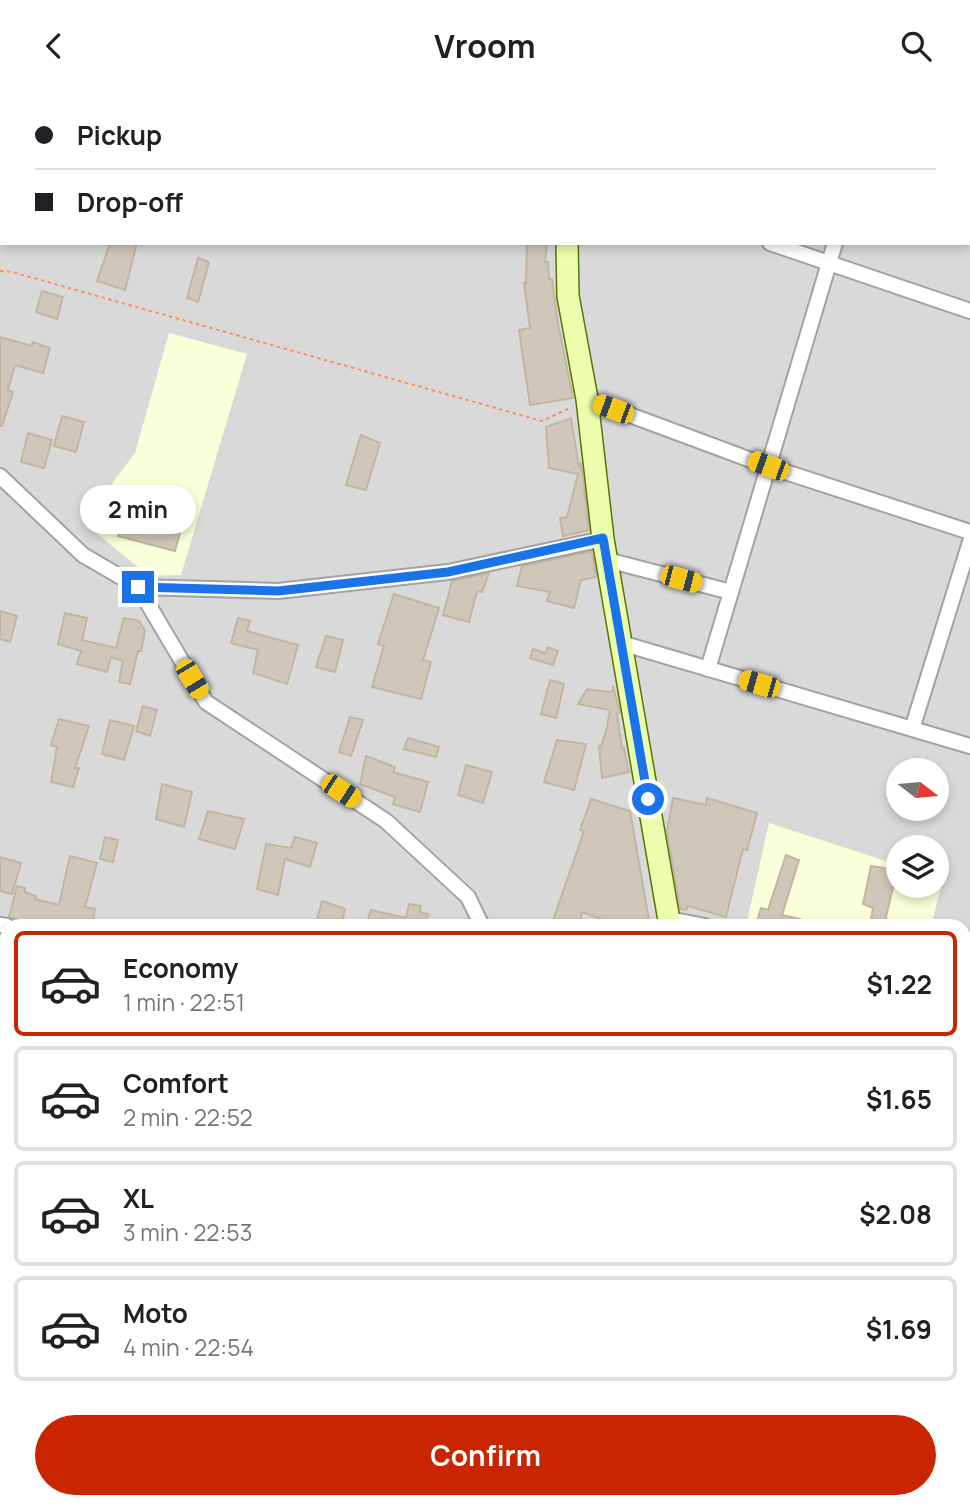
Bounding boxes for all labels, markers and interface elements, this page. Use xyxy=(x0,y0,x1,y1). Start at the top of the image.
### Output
text: Vroom xyxy=(434,24,536,68)
icon: back xyxy=(35,27,73,65)
icon: search xyxy=(897,27,935,65)
text: Pickup xyxy=(77,117,162,153)
text: Drop-off xyxy=(77,184,183,220)
car xyxy=(590,392,637,426)
car xyxy=(745,449,792,483)
callout: 2 min xyxy=(80,485,196,535)
text: 2 min xyxy=(108,493,168,525)
car xyxy=(658,563,705,595)
route end xyxy=(122,571,154,603)
car xyxy=(173,656,212,702)
car xyxy=(736,668,783,700)
north arrow xyxy=(886,758,948,821)
map controls xyxy=(886,758,949,898)
car xyxy=(318,771,365,811)
route start xyxy=(632,783,664,815)
button: layers xyxy=(886,835,949,898)
text: Economy xyxy=(123,950,238,986)
icon: car xyxy=(39,952,102,1015)
text: $1.22 xyxy=(866,966,932,1002)
text: 1 min · 22:51 xyxy=(123,986,245,1018)
text: Comfort xyxy=(123,1065,229,1101)
icon: car xyxy=(39,1067,102,1130)
text: $1.65 xyxy=(866,1081,932,1117)
text: 2 min · 22:52 xyxy=(123,1101,253,1133)
text: XL xyxy=(123,1180,154,1216)
icon: car xyxy=(39,1182,102,1245)
text: $2.08 xyxy=(859,1196,932,1232)
text: 3 min · 22:53 xyxy=(123,1216,252,1248)
text: Moto xyxy=(123,1295,188,1331)
icon: car xyxy=(39,1297,102,1360)
text: $1.69 xyxy=(866,1311,932,1347)
text: 4 min · 22:54 xyxy=(123,1331,254,1363)
button: Confirm xyxy=(35,1415,936,1495)

